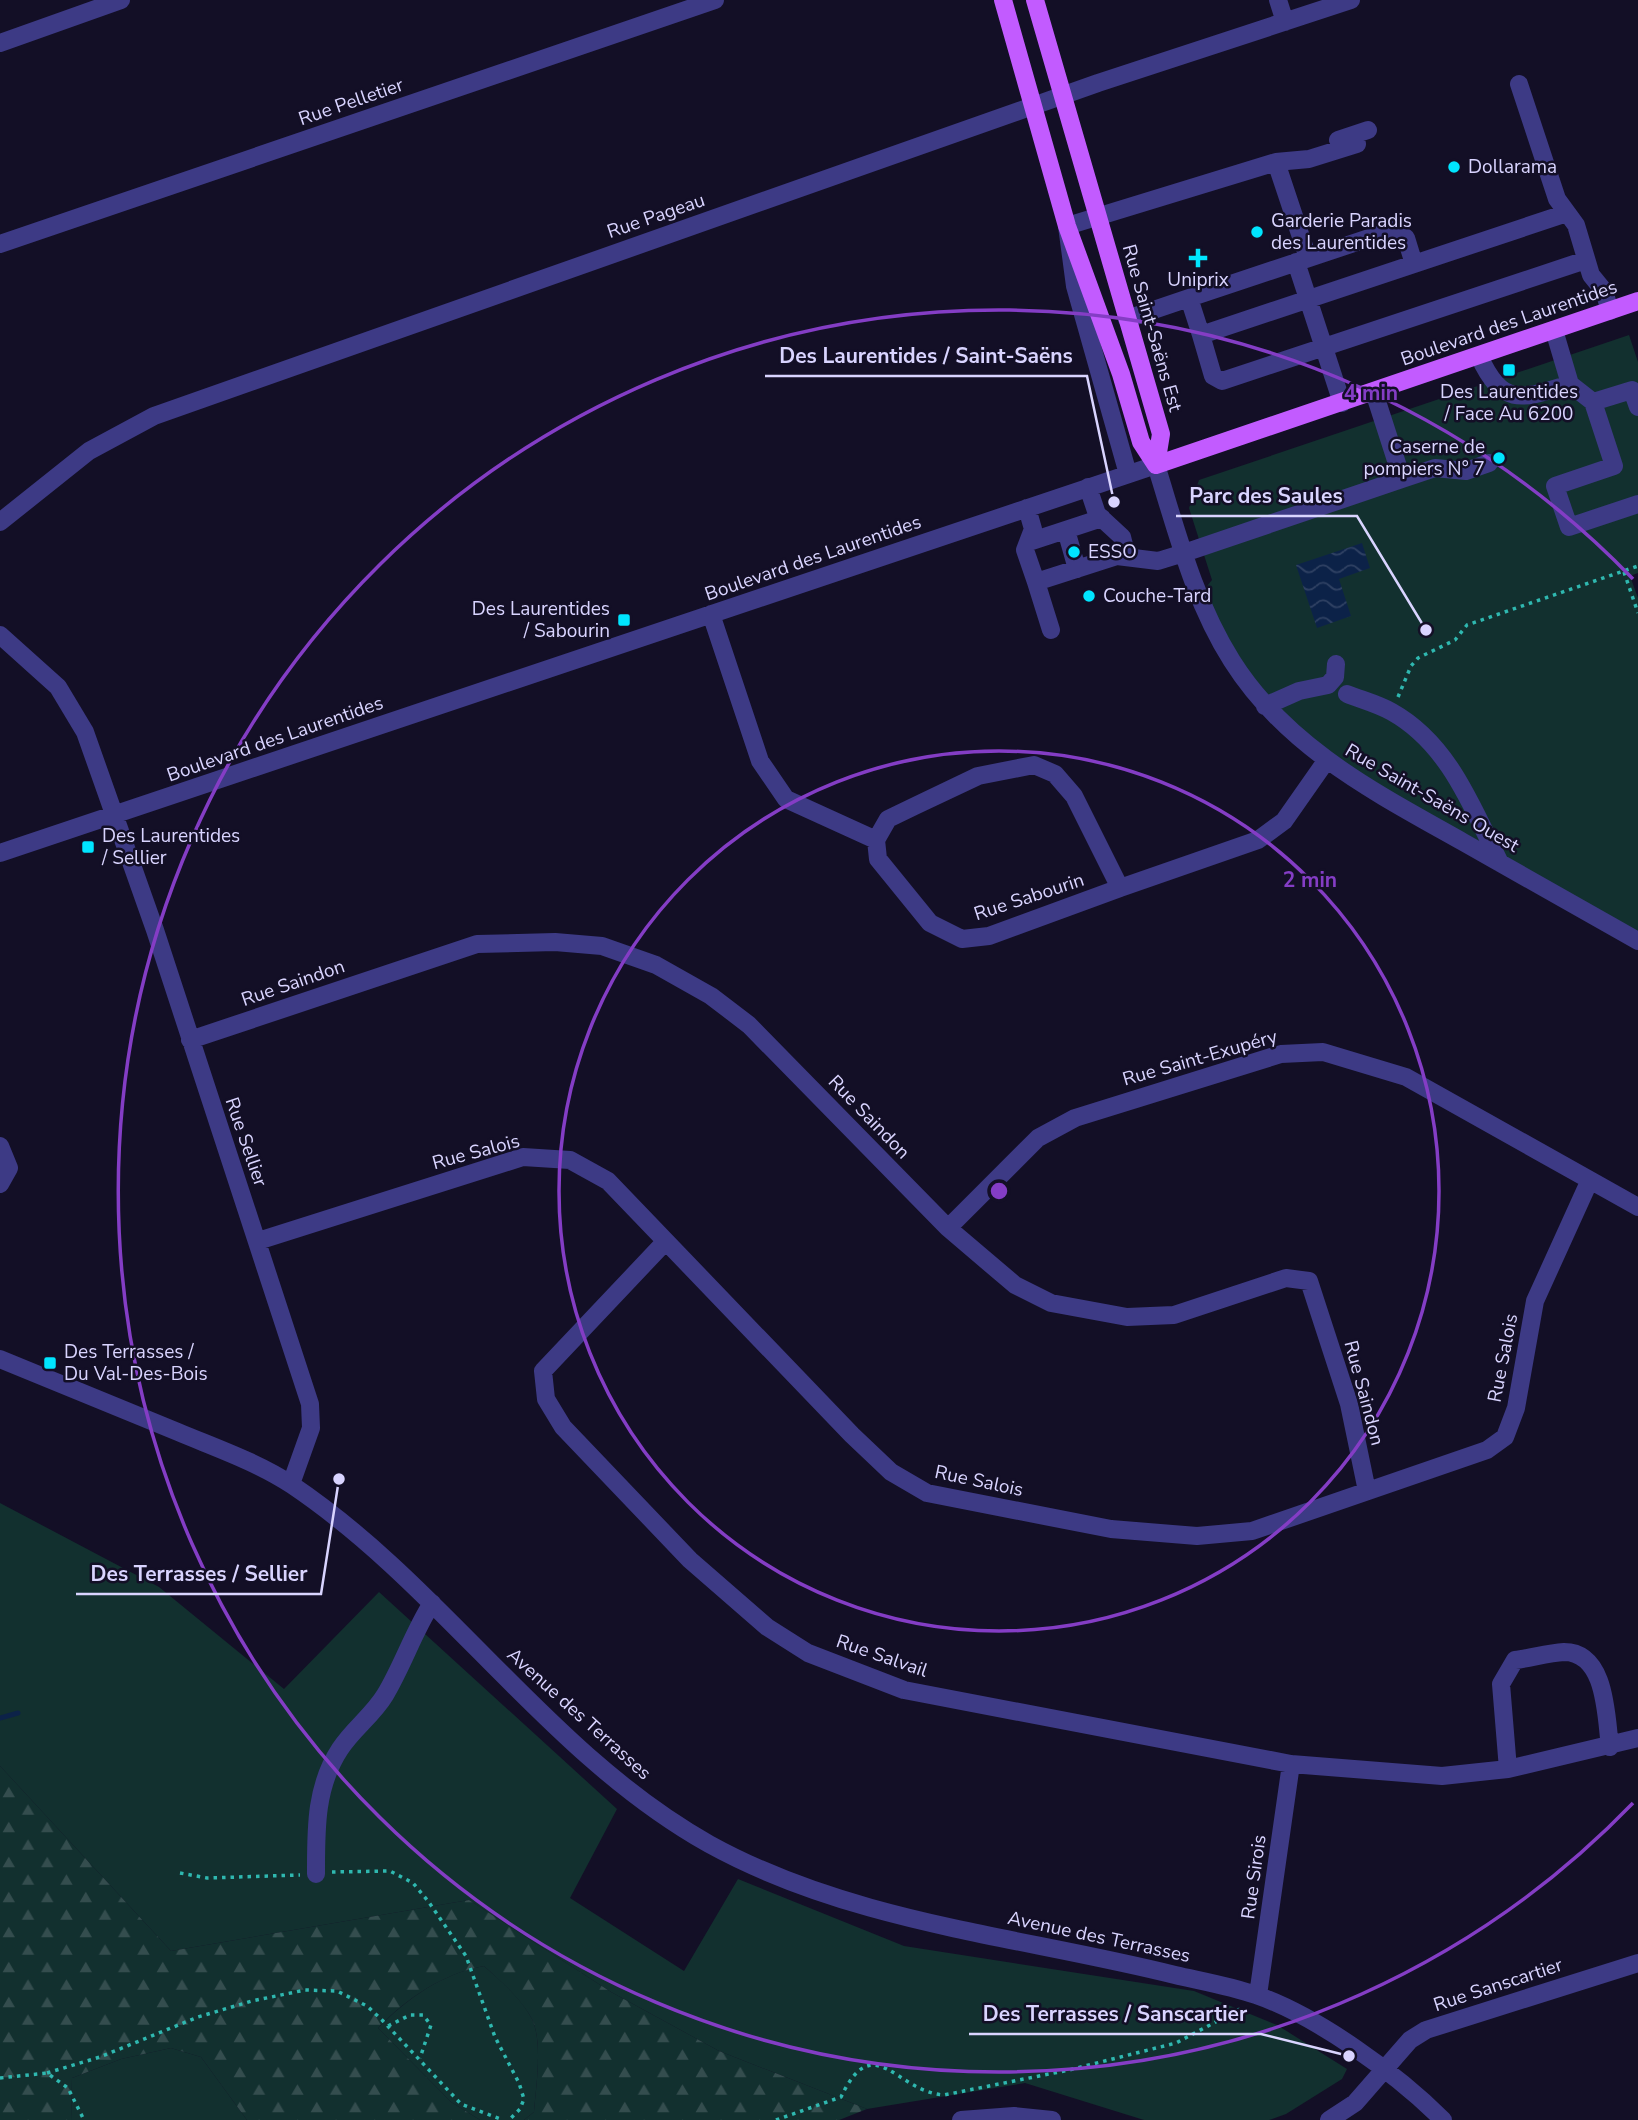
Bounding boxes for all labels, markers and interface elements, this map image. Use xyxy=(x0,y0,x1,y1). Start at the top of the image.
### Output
street label: Rue Pelletier xyxy=(295,72,407,132)
place label: Dollarama xyxy=(1468,154,1557,180)
marker: Dollarama xyxy=(1446,159,1462,175)
street label: Rue Pageau xyxy=(604,187,708,245)
place label: Garderie Paradis des Laurentides xyxy=(1271,208,1412,256)
marker: Garderie Paradis des Laurentides xyxy=(1249,224,1265,240)
street label: Rue Saint-Saëns Est xyxy=(1116,241,1188,415)
marker: Uniprix xyxy=(1190,250,1206,266)
place label: Uniprix xyxy=(1167,267,1229,293)
street label: Boulevard des Laurentides xyxy=(1397,274,1621,372)
callout: Des Laurentides / Saint-Saëns xyxy=(765,334,1087,376)
text: Des Laurentides / Saint-Saëns xyxy=(779,342,1073,370)
marker: Des Laurentides / Face Au 6200 xyxy=(1501,362,1517,378)
text: 4 min xyxy=(1344,379,1398,407)
place label: Des Laurentides / Face Au 6200 xyxy=(1440,379,1578,427)
place label: Caserne de pompiers N° 7 xyxy=(1363,434,1485,482)
marker: Caserne de pompiers N° 7 xyxy=(1491,450,1507,466)
callout: Parc des Saules xyxy=(1176,474,1357,516)
text: Parc des Saules xyxy=(1189,482,1343,510)
street label: Boulevard des Laurentides xyxy=(701,509,925,607)
place label: ESSO xyxy=(1088,539,1137,565)
marker: ESSO xyxy=(1066,544,1082,560)
place label: Couche-Tard xyxy=(1103,583,1211,609)
marker: Couche-Tard xyxy=(1081,588,1097,604)
place label: Des Laurentides / Sabourin xyxy=(472,596,610,644)
marker: Des Laurentides / Sabourin xyxy=(616,612,632,628)
street label: Boulevard des Laurentides xyxy=(163,690,387,788)
street label: Rue Saint-Saëns Ouest xyxy=(1340,737,1524,859)
place label: Des Laurentides / Sellier xyxy=(101,823,240,871)
marker: Des Laurentides / Sellier xyxy=(80,839,96,855)
text: 2 min xyxy=(1283,866,1337,894)
street label: Rue Sabourin xyxy=(971,867,1087,927)
street label: Rue Saindon xyxy=(238,953,348,1013)
street label: Rue Saint-Exupéry xyxy=(1120,1023,1281,1093)
street label: Rue Saindon xyxy=(822,1069,916,1165)
street label: Rue Sellier xyxy=(219,1094,273,1190)
street label: Rue Salois xyxy=(429,1128,523,1176)
centre of rings xyxy=(987,1179,1011,1203)
street label: Rue Salois xyxy=(1482,1311,1524,1405)
street label: Rue Saindon xyxy=(1337,1338,1391,1448)
place label: Des Terrasses / Du Val-Des-Bois xyxy=(64,1339,208,1387)
marker: Des Terrasses / Du Val-Des-Bois xyxy=(42,1355,58,1371)
street label: Rue Salois xyxy=(932,1459,1026,1503)
callout: Des Terrasses / Sellier xyxy=(76,1552,321,1594)
text: Des Terrasses / Sellier xyxy=(91,1560,308,1588)
street label: Rue Salvail xyxy=(833,1628,932,1684)
street label: Avenue des Terrasses xyxy=(501,1642,657,1786)
street label: Rue Sirois xyxy=(1235,1833,1273,1921)
street label: Avenue des Terrasses xyxy=(1005,1905,1193,1969)
street label: Rue Sanscartier xyxy=(1430,1952,1566,2018)
callout: Des Terrasses / Sanscartier xyxy=(969,1992,1261,2034)
text: Des Terrasses / Sanscartier xyxy=(983,2000,1248,2028)

